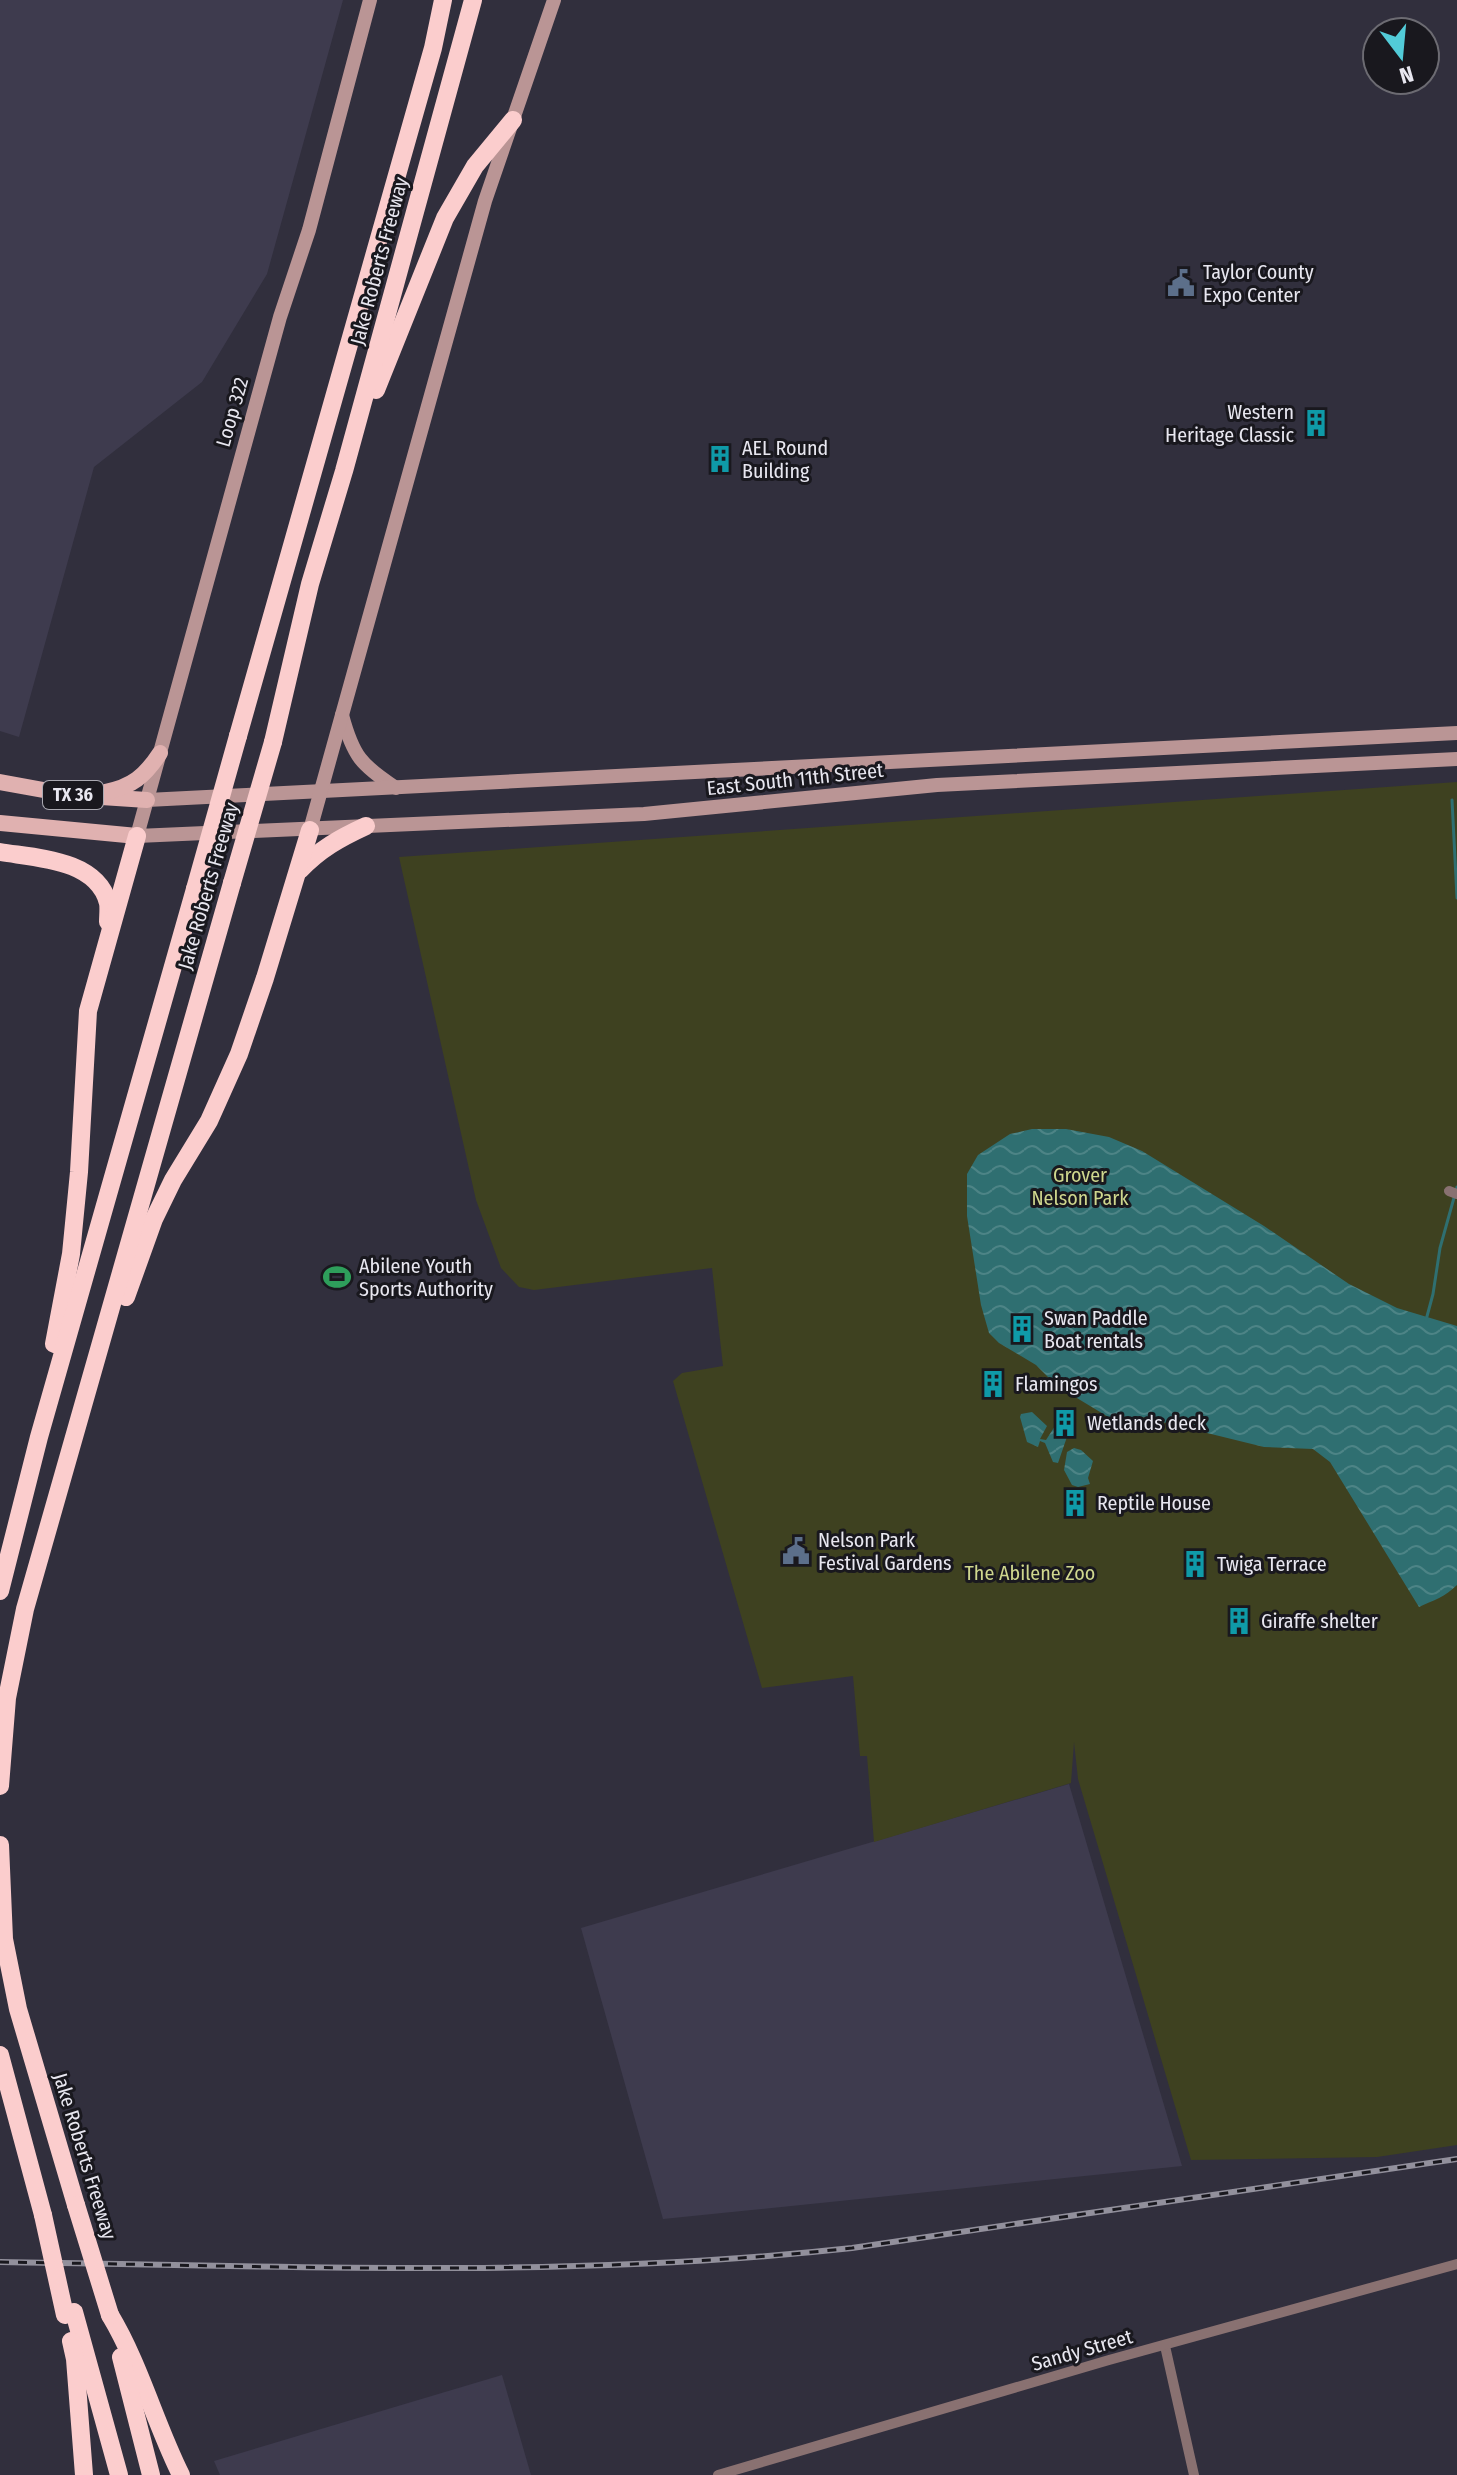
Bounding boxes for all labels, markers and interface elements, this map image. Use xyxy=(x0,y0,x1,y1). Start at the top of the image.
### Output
north arrow xyxy=(1361,16,1441,96)
text: N xyxy=(1396,60,1416,90)
street label: Jake Roberts Freeway xyxy=(345,174,413,348)
place label: Taylor County Expo Center xyxy=(1203,260,1314,307)
public building icon: Taylor County Expo Center xyxy=(1166,268,1196,298)
street label: Loop 322 xyxy=(211,374,253,450)
place label: Western Heritage Classic xyxy=(1165,400,1294,447)
building icon: Western Heritage Classic xyxy=(1301,408,1331,438)
place label: AEL Round Building xyxy=(742,436,828,483)
building icon: AEL Round Building xyxy=(705,444,735,474)
street label: East South 11th Street xyxy=(705,758,885,800)
road number: TX 36 xyxy=(43,781,103,809)
street label: Jake Roberts Freeway xyxy=(173,800,243,972)
park label: Grover Nelson Park xyxy=(1031,1163,1129,1210)
place label: Abilene Youth Sports Authority xyxy=(359,1254,493,1301)
sports icon: Abilene Youth Sports Authority xyxy=(322,1262,352,1292)
place label: Swan Paddle Boat rentals xyxy=(1044,1306,1148,1353)
building icon: Swan Paddle Boat rentals xyxy=(1007,1314,1037,1344)
building icon: Flamingos xyxy=(978,1369,1008,1399)
place label: Flamingos xyxy=(1015,1372,1098,1396)
building icon: Wetlands deck xyxy=(1050,1408,1080,1438)
place label: Wetlands deck xyxy=(1087,1411,1207,1435)
building icon: Reptile House xyxy=(1060,1488,1090,1518)
place label: Reptile House xyxy=(1097,1491,1211,1515)
place label: Nelson Park Festival Gardens xyxy=(818,1528,952,1575)
public building icon: Nelson Park Festival Gardens xyxy=(781,1536,811,1566)
building icon: Twiga Terrace xyxy=(1180,1549,1210,1579)
place label: Twiga Terrace xyxy=(1217,1552,1327,1576)
park label: The Abilene Zoo xyxy=(965,1561,1095,1585)
building icon: Giraffe shelter xyxy=(1224,1606,1254,1636)
place label: Giraffe shelter xyxy=(1261,1609,1378,1633)
street label: Jake Roberts Freeway xyxy=(48,2070,122,2242)
street label: Sandy Street xyxy=(1029,2324,1136,2376)

